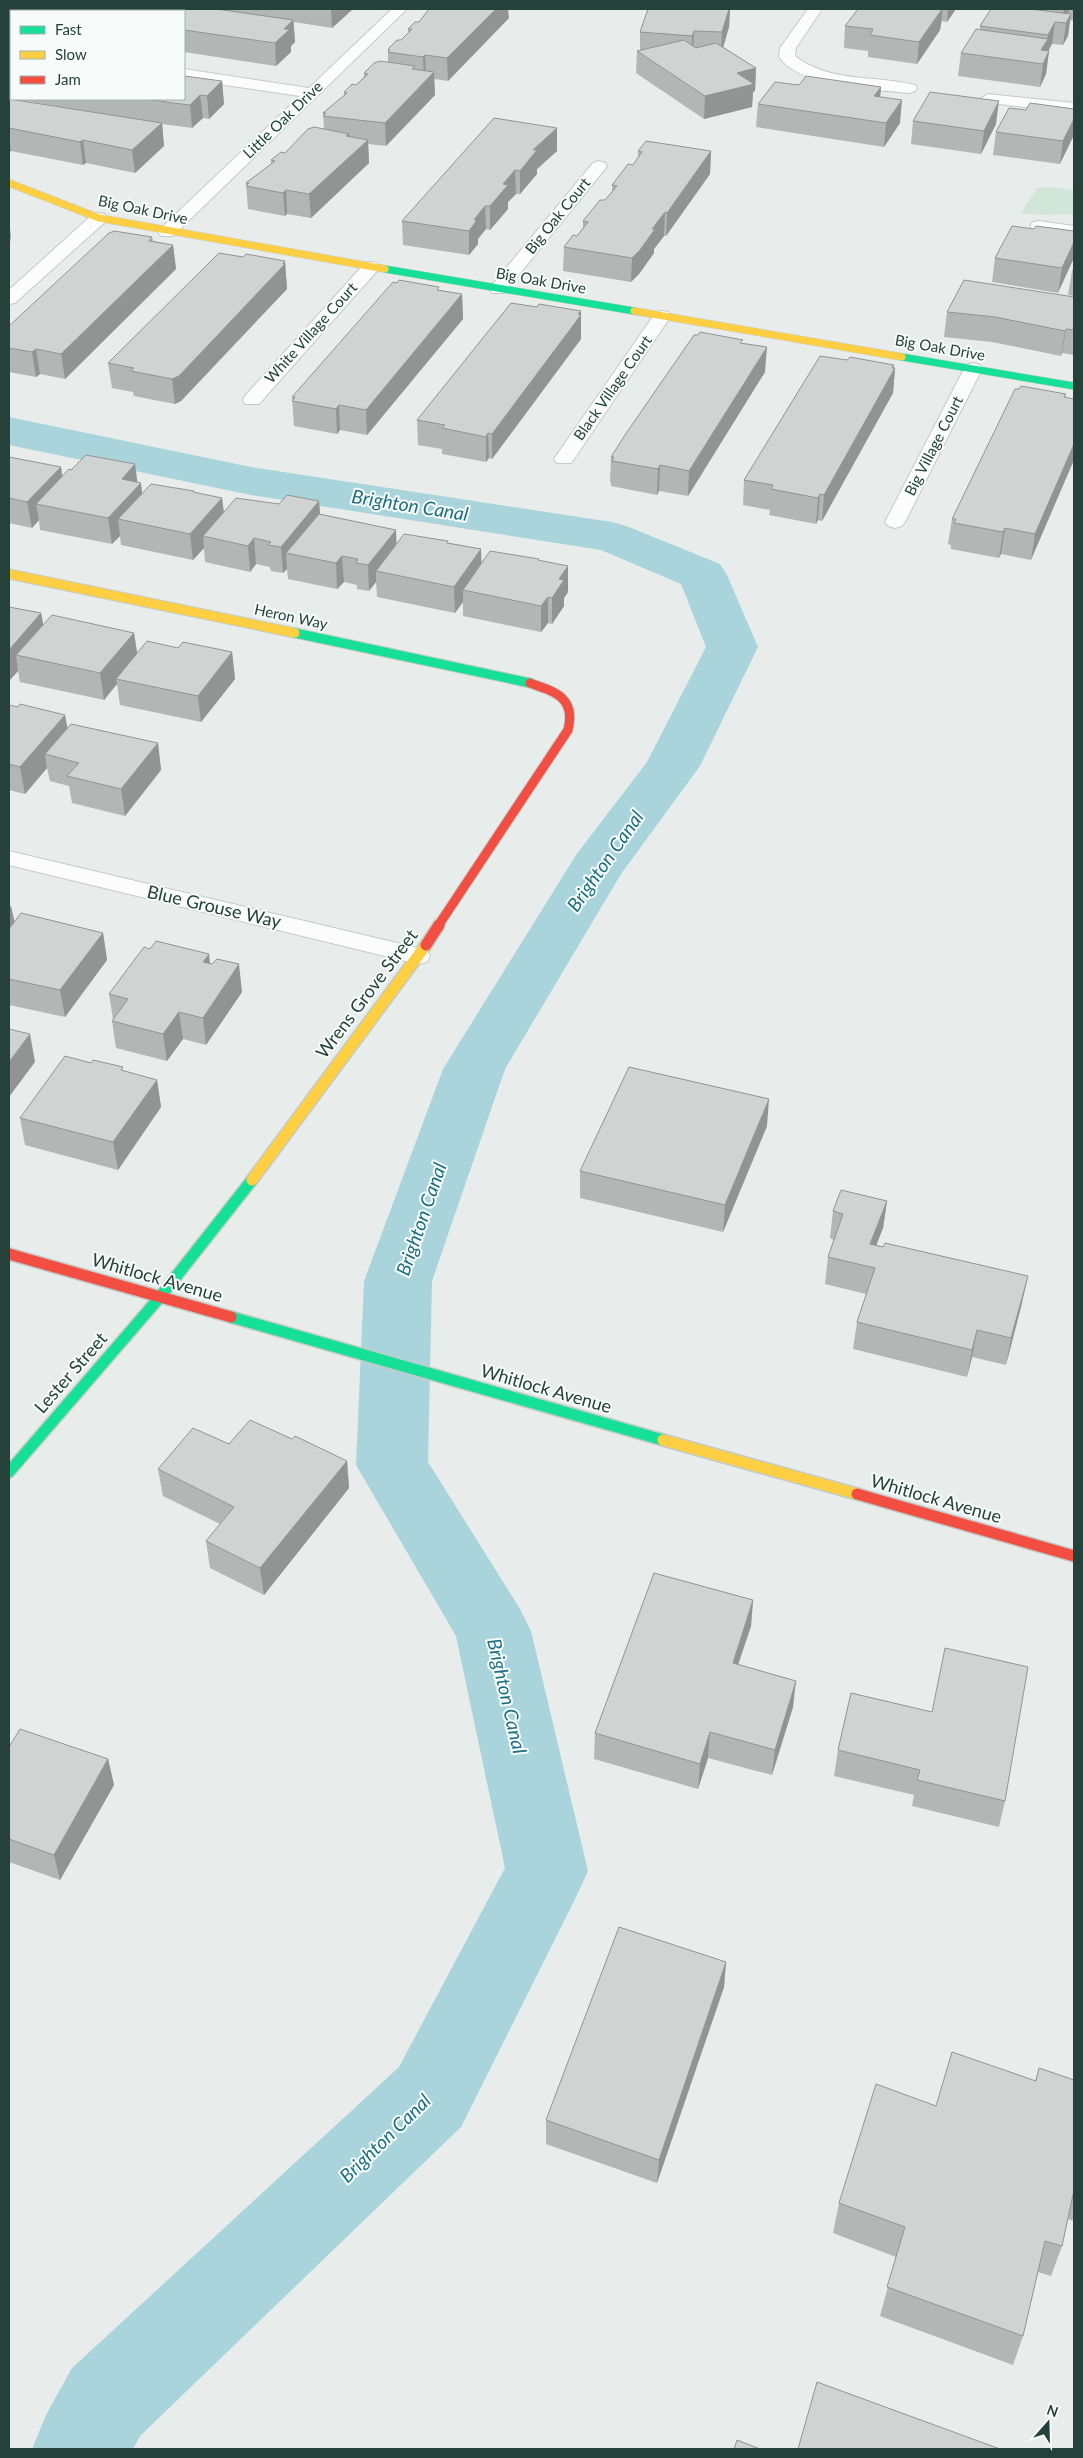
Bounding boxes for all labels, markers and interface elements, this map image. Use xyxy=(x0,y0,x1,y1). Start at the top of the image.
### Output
legend xyxy=(10,10,185,100)
text: Fast xyxy=(55,20,82,38)
text: Slow xyxy=(55,45,87,63)
text: Jam xyxy=(55,70,81,88)
street label: Little Oak Drive xyxy=(239,77,326,162)
street label: Big Oak Court xyxy=(521,173,594,257)
street label: Big Oak Drive xyxy=(97,191,190,227)
street label: Big Oak Drive xyxy=(495,263,588,297)
street label: White Village Court xyxy=(260,278,361,386)
street label: Big Oak Drive xyxy=(894,330,987,364)
street label: Black Village Court xyxy=(569,331,655,443)
street label: Big Village Court xyxy=(900,392,966,498)
water label: Brighton Canal xyxy=(350,484,470,525)
street label: Heron Way xyxy=(253,599,330,633)
water label: Brighton Canal xyxy=(561,806,648,916)
street label: Blue Grouse Way xyxy=(145,880,284,932)
street label: Wrens Grove Street xyxy=(311,924,422,1062)
water label: Brighton Canal xyxy=(390,1159,451,1278)
street label: Whitlock Avenue xyxy=(89,1248,225,1306)
street label: Lester Street xyxy=(29,1327,112,1417)
street label: Whitlock Avenue xyxy=(478,1359,614,1417)
street label: Whitlock Avenue xyxy=(868,1469,1004,1527)
water label: Brighton Canal xyxy=(483,1636,532,1756)
water label: Brighton Canal xyxy=(334,2088,435,2187)
north arrow xyxy=(1023,2398,1073,2448)
text: N xyxy=(1045,2400,1061,2420)

